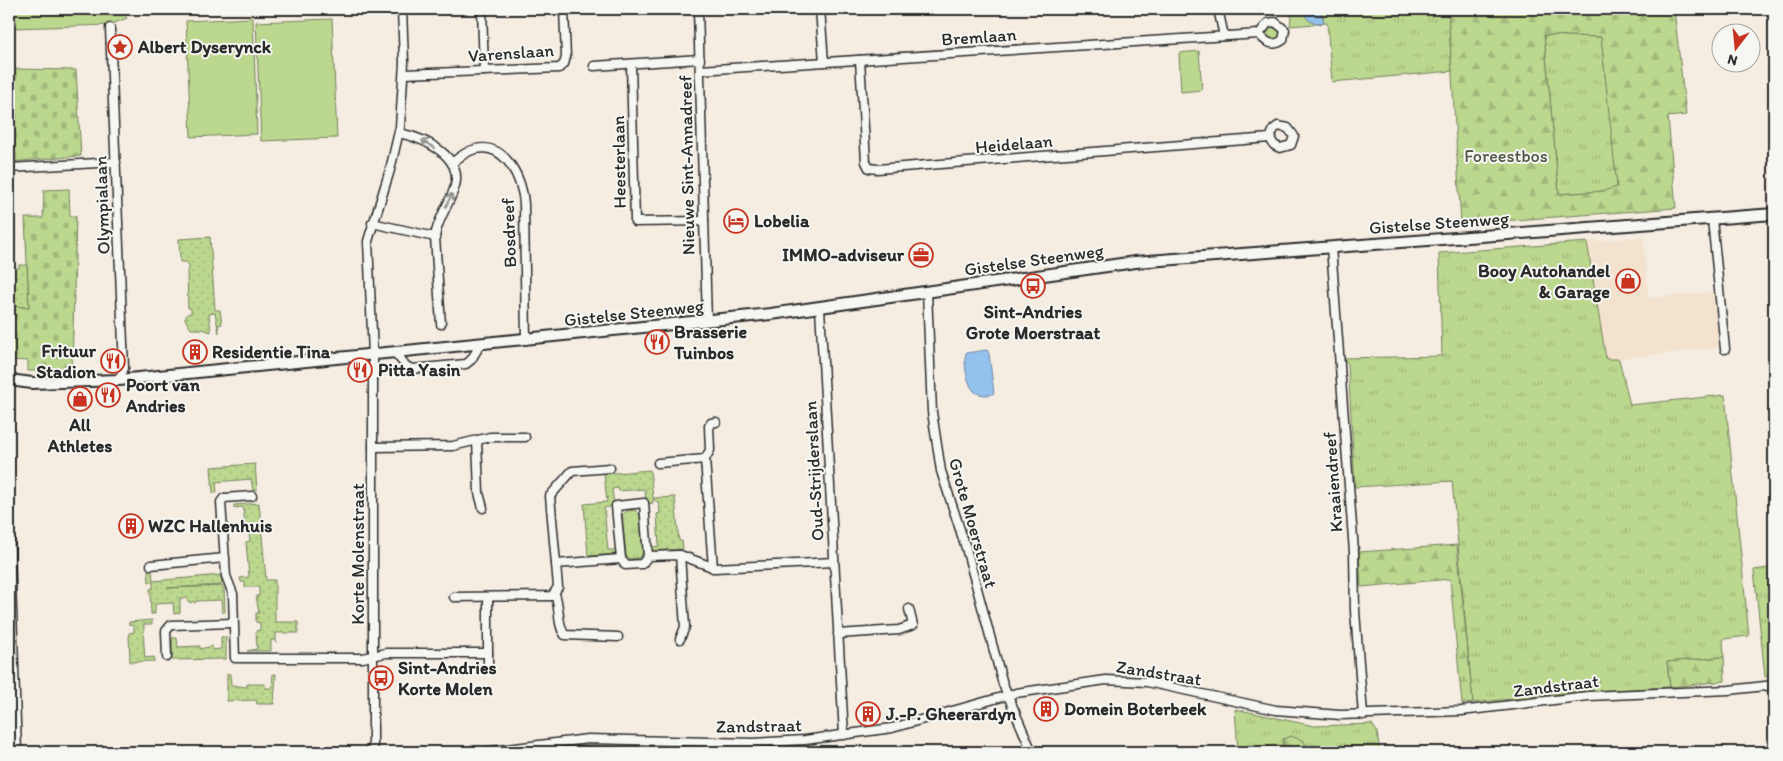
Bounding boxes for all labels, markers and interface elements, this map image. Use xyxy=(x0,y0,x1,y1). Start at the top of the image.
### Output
north arrow xyxy=(1710,22,1760,72)
street label: Bremlaan xyxy=(941,23,1017,51)
place icon: Albert Dyserynck xyxy=(107,34,133,60)
place label: Albert Dyserynck xyxy=(137,36,272,58)
street label: Varenslaan xyxy=(467,39,555,67)
text: N xyxy=(1726,51,1739,69)
street label: Nieuwe Sint-Annadreef xyxy=(674,75,700,255)
street label: Heesterlaan xyxy=(607,115,631,209)
street label: Heidelaan xyxy=(974,130,1054,158)
one-way arrow xyxy=(421,138,436,148)
park label: Foreestbos xyxy=(1464,145,1548,167)
street label: Olympialaan xyxy=(89,155,115,255)
one-way arrow xyxy=(444,193,454,208)
street label: Bosdreef xyxy=(497,198,521,268)
street label: Gistelse Steenweg xyxy=(1368,207,1511,239)
hotel icon: Lobelia xyxy=(723,208,749,234)
place label: Lobelia xyxy=(754,210,810,232)
street label: Gistelse Steenweg xyxy=(963,239,1106,281)
office icon: IMMO-adviseur xyxy=(908,242,934,268)
place label: IMMO-adviseur xyxy=(782,244,905,266)
place label: Booy Autohandel & Garage xyxy=(1478,260,1611,303)
shop icon: Booy Autohandel & Garage xyxy=(1615,268,1641,294)
bus stop icon: Sint-Andries Grote Moerstraat xyxy=(1020,273,1046,299)
street label: Gistelse Steenweg xyxy=(563,295,706,331)
place label: Sint-Andries Grote Moerstraat xyxy=(966,301,1100,344)
place label: Brasserie Tuinbos xyxy=(673,321,748,364)
restaurant icon: Brasserie Tuinbos xyxy=(644,329,670,355)
building icon: Residentie Tina xyxy=(182,339,208,365)
place label: Frituur Stadion xyxy=(36,340,97,383)
place label: Residentie Tina xyxy=(212,341,331,363)
restaurant icon: Frituur Stadion xyxy=(100,348,126,374)
restaurant icon: Pitta Yasin xyxy=(347,357,373,383)
place label: Pitta Yasin xyxy=(378,359,461,381)
place label: Poort van Andries xyxy=(125,374,201,417)
restaurant icon: Poort van Andries xyxy=(95,382,121,408)
shop icon: All Athletes xyxy=(67,386,93,412)
street label: Oud-Strijderslaan xyxy=(799,400,829,542)
place label: All Athletes xyxy=(47,414,112,457)
street label: Kraaiendreef xyxy=(1319,431,1347,533)
street label: Grote Moerstraat xyxy=(944,455,1002,591)
street label: Korte Molenstraat xyxy=(347,483,369,625)
building icon: WZC Hallenhuis xyxy=(118,513,144,539)
place label: WZC Hallenhuis xyxy=(148,515,272,537)
street label: Zandstraat xyxy=(1115,655,1203,691)
place label: Sint-Andries Korte Molen xyxy=(398,657,497,700)
bus stop icon: Sint-Andries Korte Molen xyxy=(368,665,394,691)
street label: Zandstraat xyxy=(1512,670,1600,702)
building icon: Domein Boterbeek xyxy=(1033,696,1059,722)
place label: Domein Boterbeek xyxy=(1064,698,1207,720)
building icon: J.-P. Gheerardyn xyxy=(855,701,881,727)
place label: J.-P. Gheerardyn xyxy=(885,703,1017,725)
street label: Zandstraat xyxy=(716,714,802,738)

